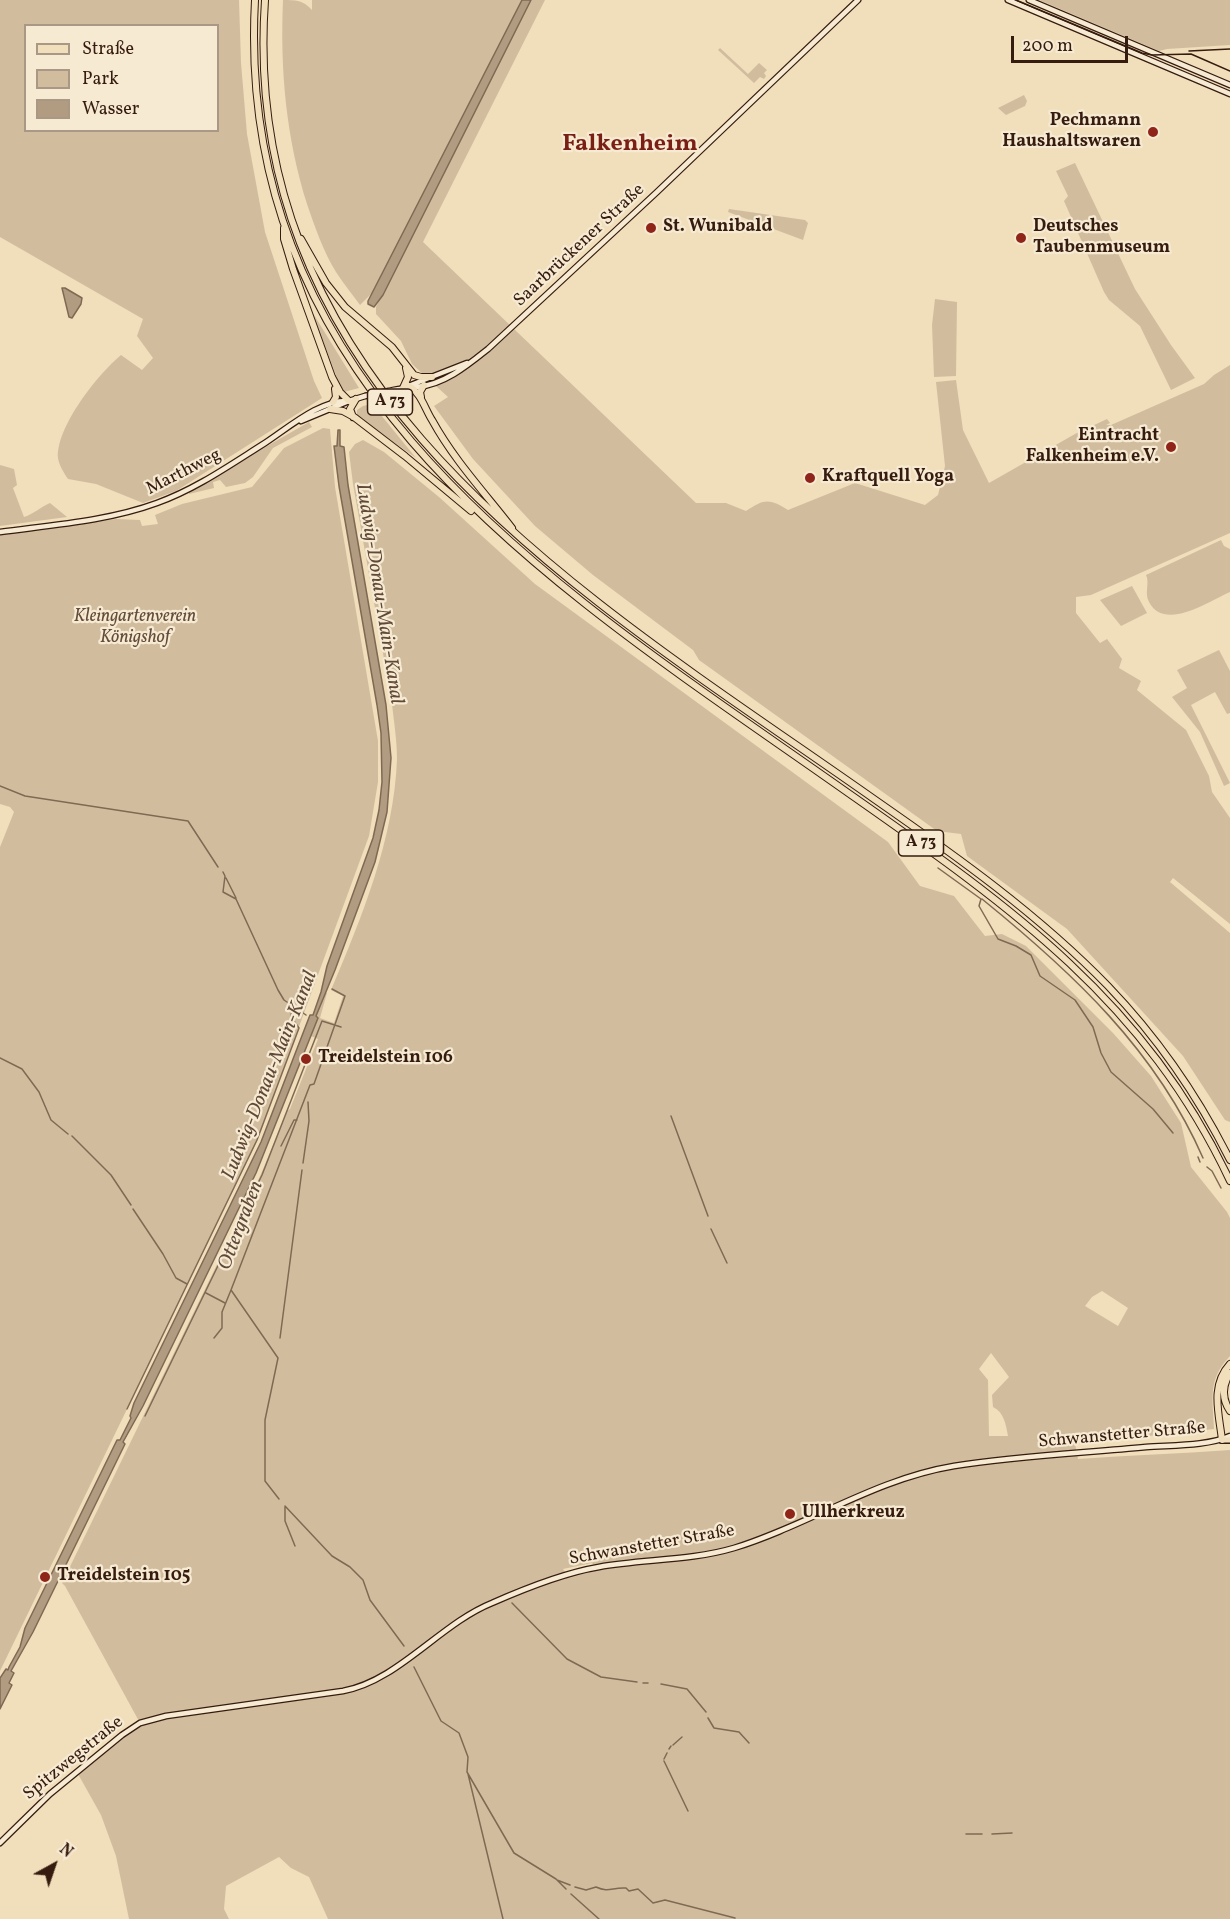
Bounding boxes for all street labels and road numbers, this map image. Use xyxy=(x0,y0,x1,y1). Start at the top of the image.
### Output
street label: Saarbrückener Straße xyxy=(510,180,650,312)
road number: A 73 xyxy=(368,389,412,415)
street label: Marthweg xyxy=(143,445,225,501)
road number: A 73 xyxy=(898,830,944,856)
street label: Schwanstetter Straße xyxy=(1038,1418,1206,1454)
street label: Schwanstetter Straße xyxy=(568,1521,736,1571)
street label: Spitzwegstraße xyxy=(20,1712,128,1806)

